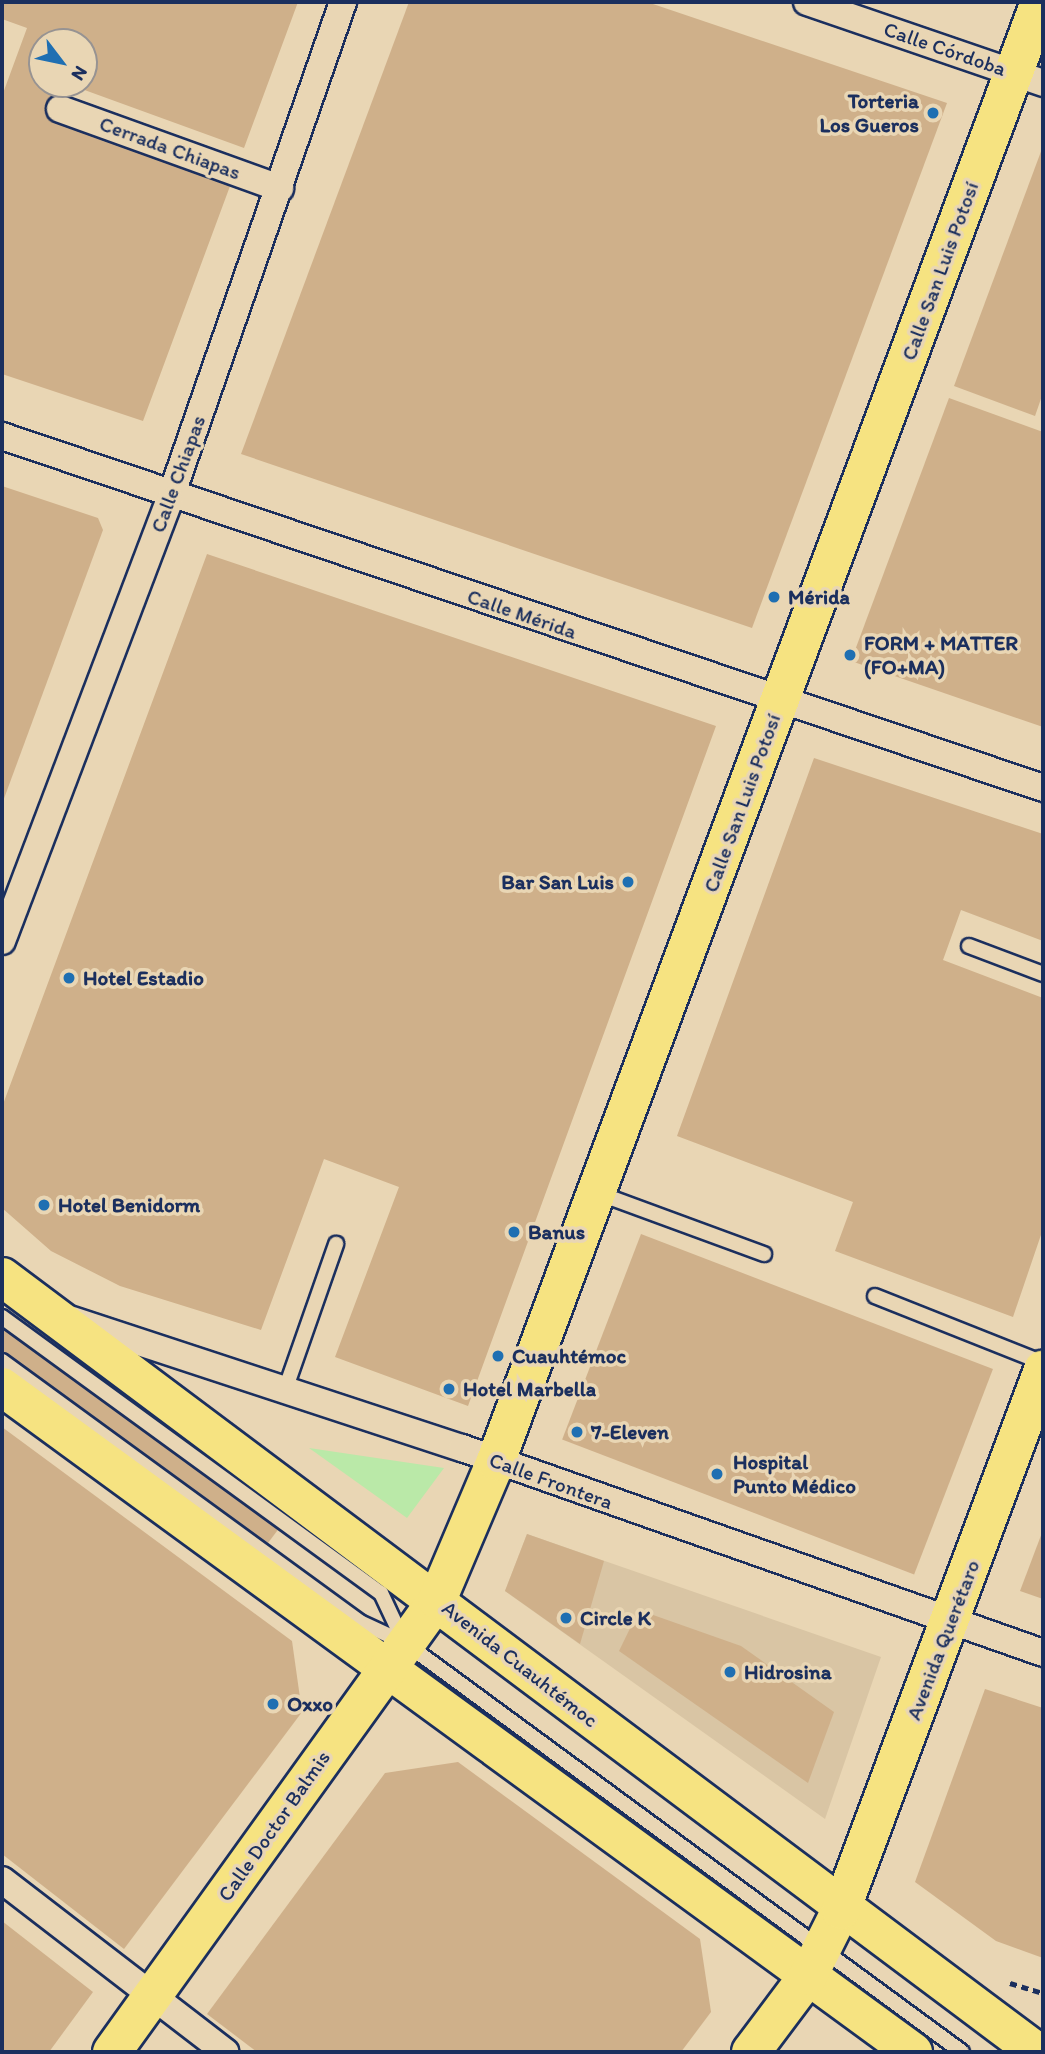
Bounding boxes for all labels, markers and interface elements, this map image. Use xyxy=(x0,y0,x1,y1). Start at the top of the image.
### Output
street label: Calle Córdoba xyxy=(881,16,1009,82)
north arrow xyxy=(28,28,98,98)
text: N xyxy=(66,62,93,85)
place label: Torteria Los Gueros xyxy=(819,88,919,138)
marker: Torteria Los Gueros xyxy=(925,105,941,121)
street label: Cerrada Chiapas xyxy=(96,111,244,185)
street label: Calle San Luis Potosí xyxy=(896,179,984,363)
street label: Calle Chiapas xyxy=(145,412,211,536)
street label: Calle Mérida xyxy=(465,584,579,644)
place label: Mérida xyxy=(788,584,850,610)
marker: Mérida xyxy=(766,589,782,605)
place label: FORM + MATTER (FO+MA) xyxy=(864,630,1018,680)
marker: FORM + MATTER (FO+MA) xyxy=(842,647,858,663)
street label: Calle San Luis Potosí xyxy=(698,711,786,895)
place label: Bar San Luis xyxy=(500,869,614,895)
marker: Bar San Luis xyxy=(620,874,636,890)
place label: Hotel Estadio xyxy=(83,965,204,991)
marker: Hotel Estadio xyxy=(61,970,77,986)
place label: Hotel Benidorm xyxy=(58,1192,200,1218)
marker: Hotel Benidorm xyxy=(36,1197,52,1213)
place label: Banus xyxy=(528,1219,585,1245)
marker: Banus xyxy=(506,1224,522,1240)
place label: Cuauhtémoc xyxy=(512,1343,626,1369)
marker: Cuauhtémoc xyxy=(490,1348,506,1364)
place label: Hotel Marbella xyxy=(463,1376,596,1402)
marker: Hotel Marbella xyxy=(441,1381,457,1397)
place label: 7-Eleven xyxy=(591,1419,669,1445)
marker: 7-Eleven xyxy=(569,1424,585,1440)
street label: Calle Frontera xyxy=(486,1447,616,1515)
place label: Hospital Punto Médico xyxy=(733,1449,855,1499)
marker: Hospital Punto Médico xyxy=(707,1464,727,1484)
street label: Avenida Querétaro xyxy=(901,1556,985,1724)
street label: Avenida Cuauhtémoc xyxy=(437,1595,603,1733)
place label: Circle K xyxy=(580,1605,651,1631)
marker: Circle K xyxy=(558,1610,574,1626)
place label: Hidrosina xyxy=(744,1659,832,1685)
marker: Hidrosina xyxy=(722,1664,738,1680)
place label: Oxxo xyxy=(287,1691,333,1717)
marker: Oxxo xyxy=(265,1696,281,1712)
street label: Calle Doctor Balmis xyxy=(212,1745,336,1907)

